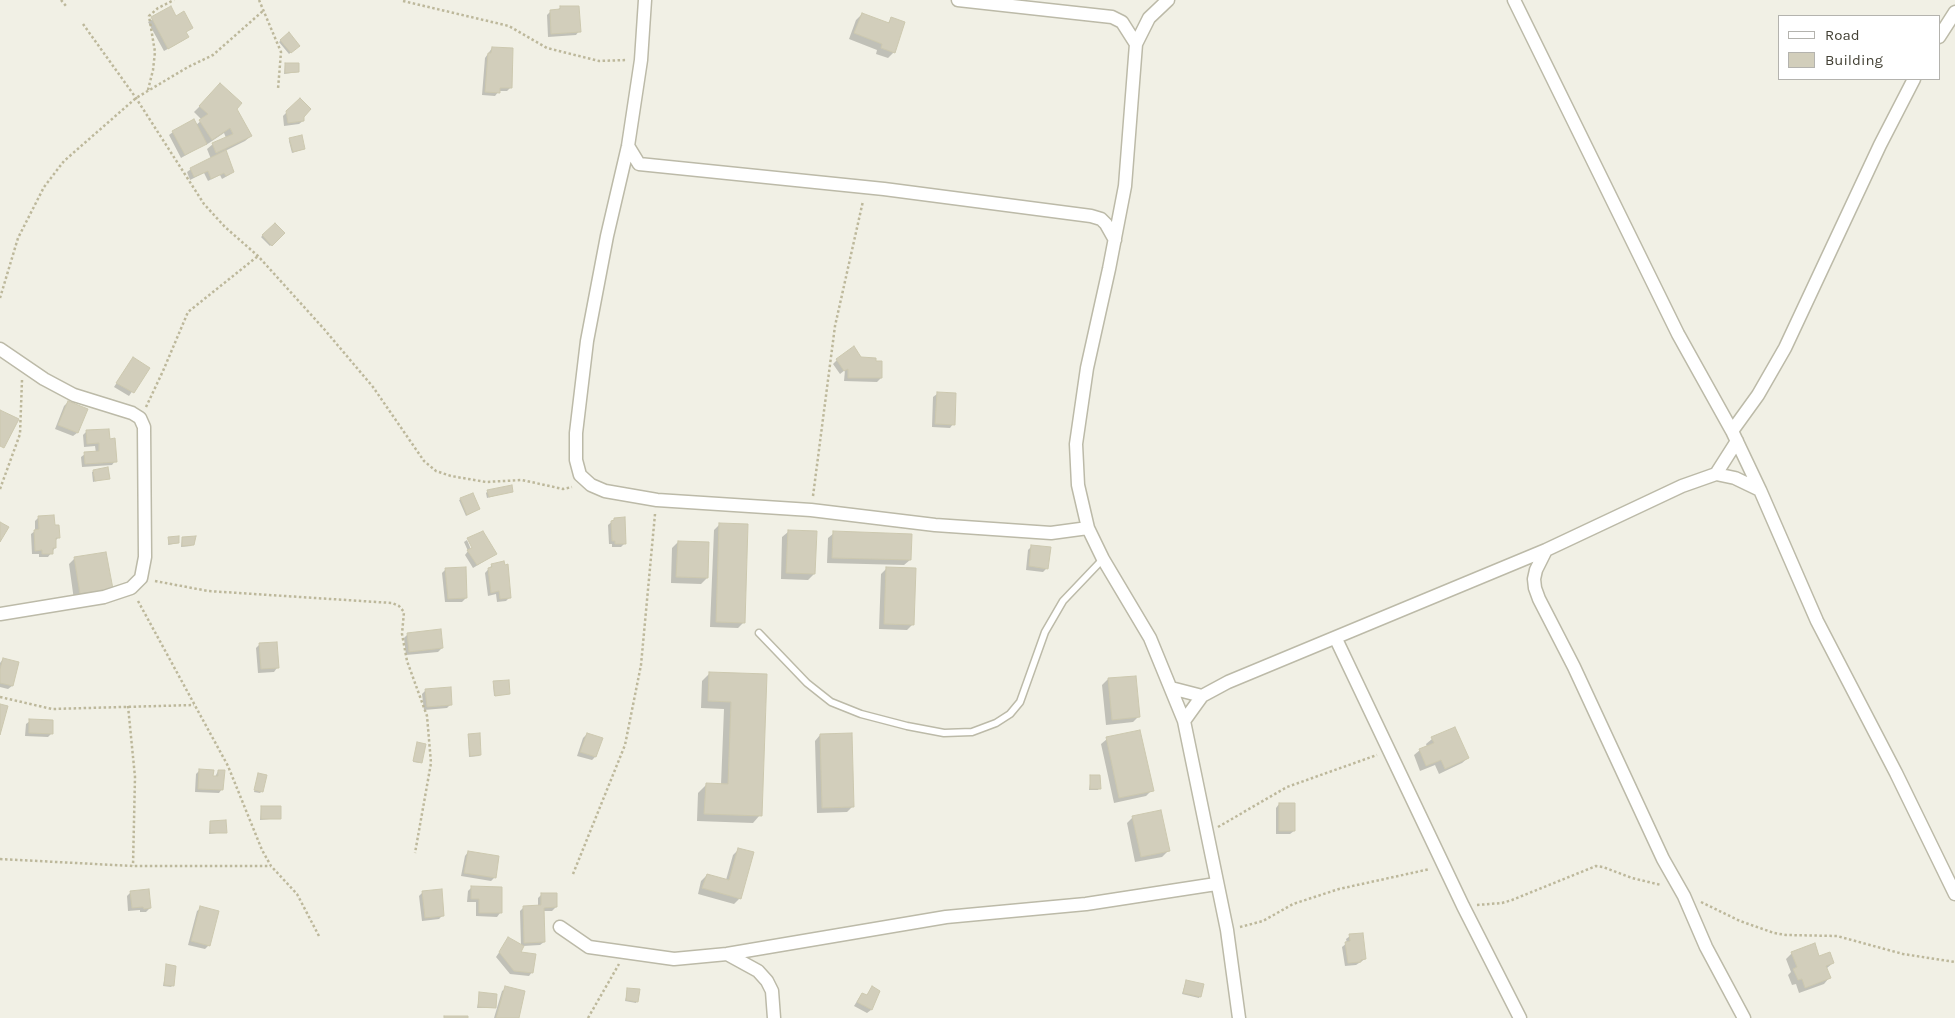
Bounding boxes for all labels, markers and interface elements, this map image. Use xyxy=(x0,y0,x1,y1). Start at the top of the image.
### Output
legend xyxy=(1778,15,1940,80)
text: Road xyxy=(1825,26,1860,44)
text: Building xyxy=(1825,51,1883,69)

